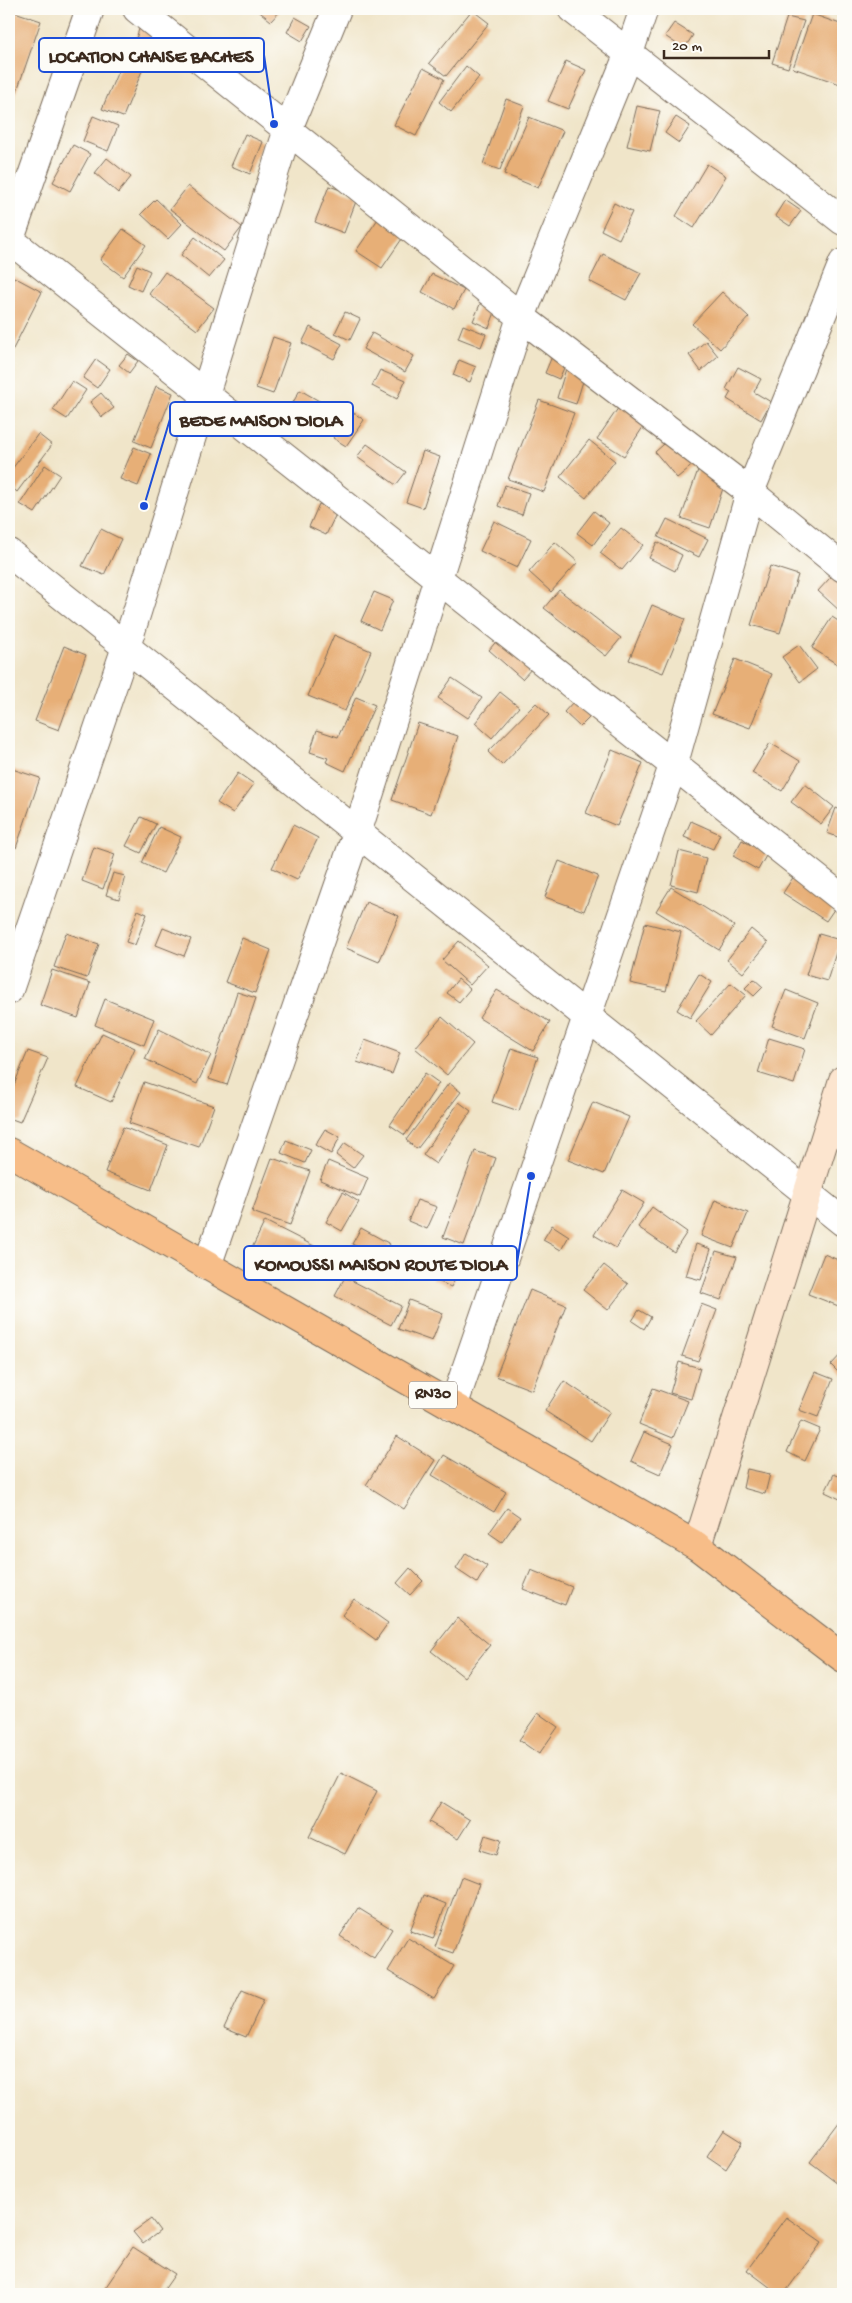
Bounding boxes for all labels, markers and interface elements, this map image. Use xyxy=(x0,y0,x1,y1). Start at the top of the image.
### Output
scale bar xyxy=(664,28,770,60)
callout: LOCATION CHAISE BACHES xyxy=(39,38,264,72)
text: 20 m xyxy=(672,38,702,56)
text: LOCATION CHAISE BACHES xyxy=(49,47,255,70)
callout: BEDE MAISON DIOLA xyxy=(170,402,353,436)
text: BEDE MAISON DIOLA xyxy=(179,411,344,434)
callout: KOMOUSSI MAISON ROUTE DIOLA xyxy=(244,1246,517,1280)
text: KOMOUSSI MAISON ROUTE DIOLA xyxy=(254,1255,509,1278)
road number: RN30 xyxy=(409,1382,457,1408)

